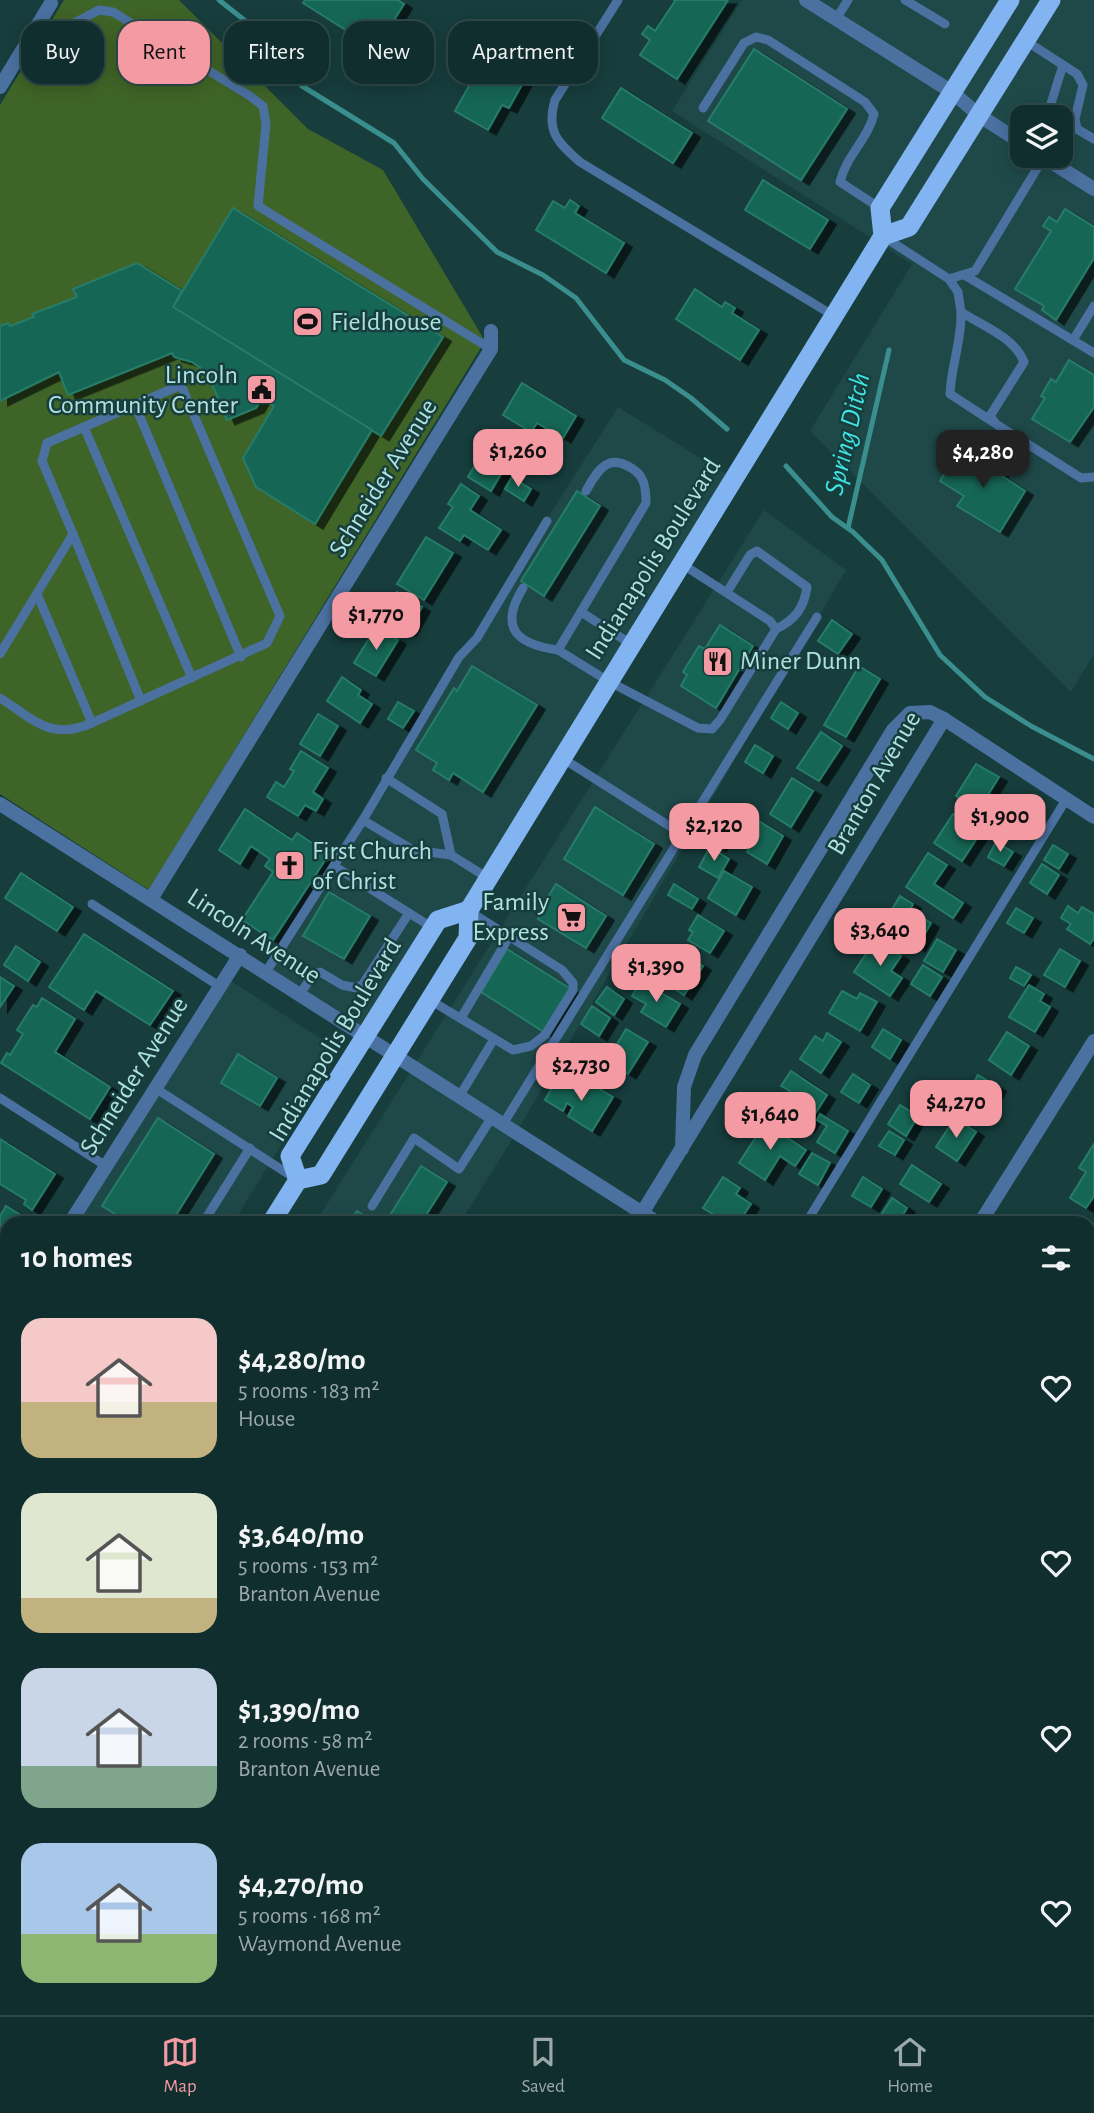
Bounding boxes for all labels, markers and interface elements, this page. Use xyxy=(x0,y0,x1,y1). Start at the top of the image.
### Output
chip: Buy xyxy=(21,21,104,84)
chip: Rent xyxy=(118,21,210,84)
chip: Filters xyxy=(224,21,329,84)
chip: New xyxy=(343,21,434,84)
chip: Apartment xyxy=(448,21,598,84)
map controls xyxy=(1010,105,1073,168)
button: layers xyxy=(1010,105,1073,168)
sports icon: Fieldhouse xyxy=(291,305,325,339)
place label: Fieldhouse xyxy=(331,309,442,335)
place label: Lincoln Community Center xyxy=(48,362,239,418)
water label: Spring Ditch xyxy=(820,370,876,498)
public building icon: Lincoln Community Center xyxy=(244,373,278,407)
street label: Schneider Avenue xyxy=(324,395,442,561)
pin: $1,260 xyxy=(461,430,575,489)
pin: $4,280 xyxy=(926,430,1040,490)
text: $1,260 xyxy=(489,440,547,463)
text: $4,280 xyxy=(952,441,1014,464)
street label: Indianapolis Boulevard xyxy=(581,454,725,664)
pin: $1,770 xyxy=(319,592,433,652)
text: $1,770 xyxy=(348,603,404,626)
restaurant icon: Miner Dunn xyxy=(700,644,734,678)
place label: Miner Dunn xyxy=(740,648,861,674)
street label: Branton Avenue xyxy=(823,707,925,859)
pin: $1,900 xyxy=(943,794,1057,854)
pin: $2,120 xyxy=(657,804,771,863)
text: $1,900 xyxy=(971,805,1029,828)
text: $2,120 xyxy=(685,814,743,837)
place label: First Church of Christ xyxy=(312,838,432,894)
church icon: First Church of Christ xyxy=(272,849,306,883)
street label: Lincoln Avenue xyxy=(183,883,325,989)
place label: Family Express xyxy=(473,889,549,945)
supermarket icon: Family Express xyxy=(555,900,589,934)
pin: $3,640 xyxy=(823,908,937,968)
text: $3,640 xyxy=(850,919,910,942)
street label: Indianapolis Boulevard xyxy=(264,934,406,1146)
pin: $1,390 xyxy=(599,944,713,1004)
text: $1,390 xyxy=(628,955,684,978)
street label: Schneider Avenue xyxy=(75,993,193,1159)
pin: $2,730 xyxy=(524,1044,638,1103)
text: $2,730 xyxy=(552,1054,610,1077)
pin: $4,270 xyxy=(899,1080,1013,1140)
text: $4,270 xyxy=(926,1091,986,1114)
pin: $1,640 xyxy=(713,1092,827,1152)
text: $1,640 xyxy=(741,1103,799,1126)
icon: filters xyxy=(1037,1239,1075,1277)
text: 10 homes xyxy=(21,1243,132,1273)
text: $4,280/mo xyxy=(238,1345,366,1375)
icon: home xyxy=(77,1346,161,1430)
icon: heart xyxy=(1037,1369,1075,1407)
text: 5 rooms · 183 m² xyxy=(238,1380,379,1403)
text: House xyxy=(238,1408,295,1431)
text: $3,640/mo xyxy=(238,1520,364,1550)
icon: home xyxy=(77,1521,161,1605)
icon: heart xyxy=(1037,1544,1075,1582)
text: 5 rooms · 153 m² xyxy=(238,1555,378,1578)
text: Branton Avenue xyxy=(238,1583,380,1606)
text: $1,390/mo xyxy=(238,1695,360,1725)
icon: home xyxy=(77,1696,161,1780)
icon: heart xyxy=(1037,1719,1075,1757)
text: 2 rooms · 58 m² xyxy=(238,1730,373,1753)
text: Branton Avenue xyxy=(238,1758,380,1781)
text: $4,270/mo xyxy=(238,1870,364,1900)
icon: home xyxy=(77,1871,161,1955)
icon: heart xyxy=(1037,1894,1075,1932)
text: 5 rooms · 168 m² xyxy=(238,1905,381,1928)
text: Waymond Avenue xyxy=(238,1933,402,1956)
tab: Map xyxy=(161,2033,199,2098)
tab: Saved xyxy=(521,2033,565,2098)
tab: Home xyxy=(887,2033,933,2098)

